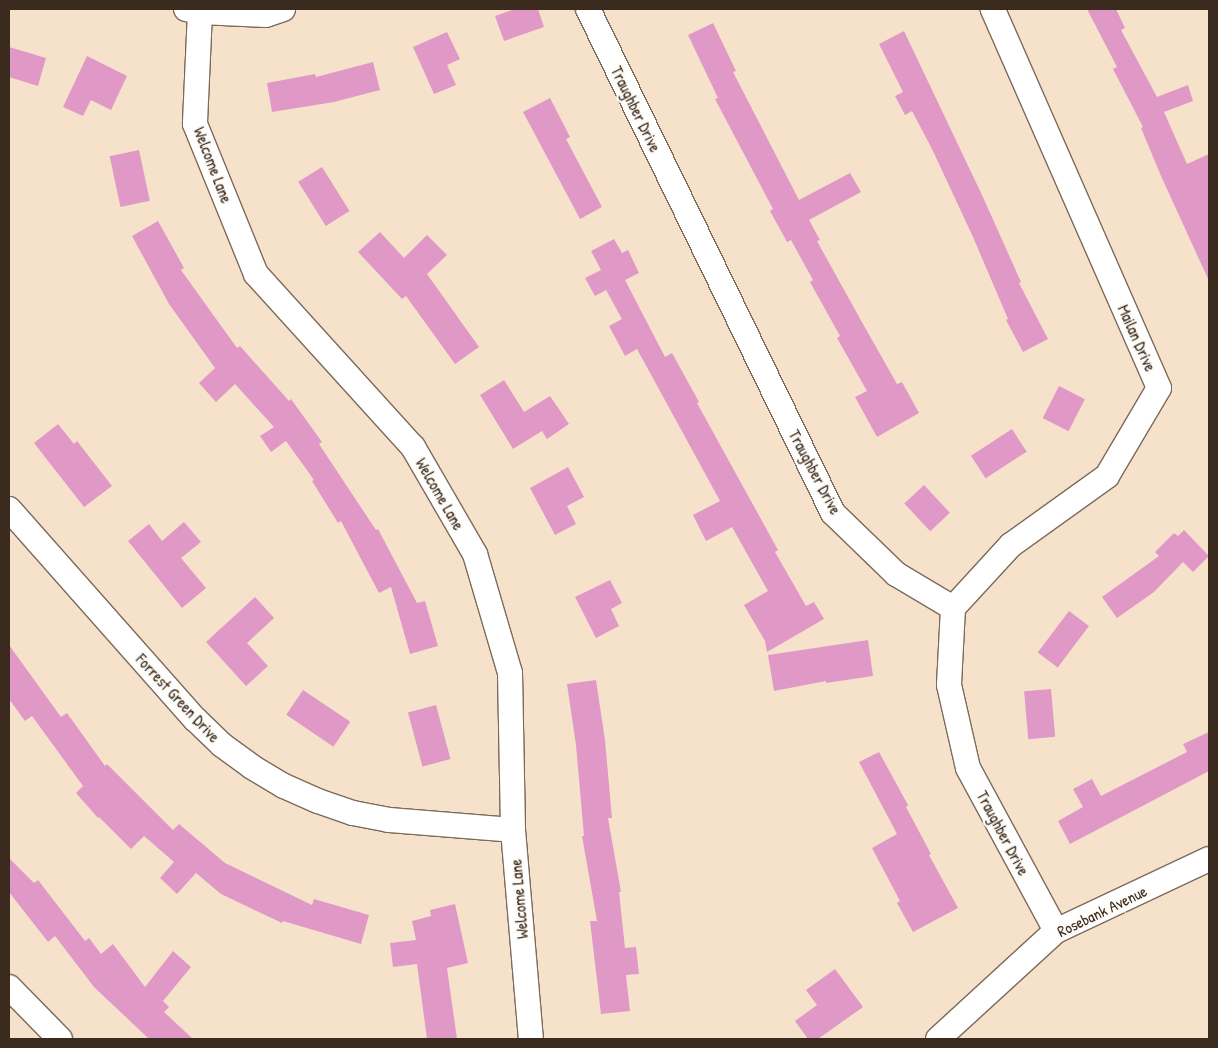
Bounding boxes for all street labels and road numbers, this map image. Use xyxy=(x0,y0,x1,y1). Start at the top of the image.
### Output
street label: Traughber Drive xyxy=(607,63,665,155)
street label: Welcome Lane xyxy=(190,124,236,206)
street label: Mailan Drive xyxy=(1114,302,1160,374)
street label: Traughber Drive xyxy=(785,426,845,518)
street label: Welcome Lane xyxy=(412,455,468,533)
street label: Forrest Green Drive xyxy=(132,650,224,746)
street label: Traughber Drive xyxy=(973,787,1033,879)
street label: Welcome Lane xyxy=(506,858,532,940)
street label: Rosebank Avenue xyxy=(1054,881,1150,941)

